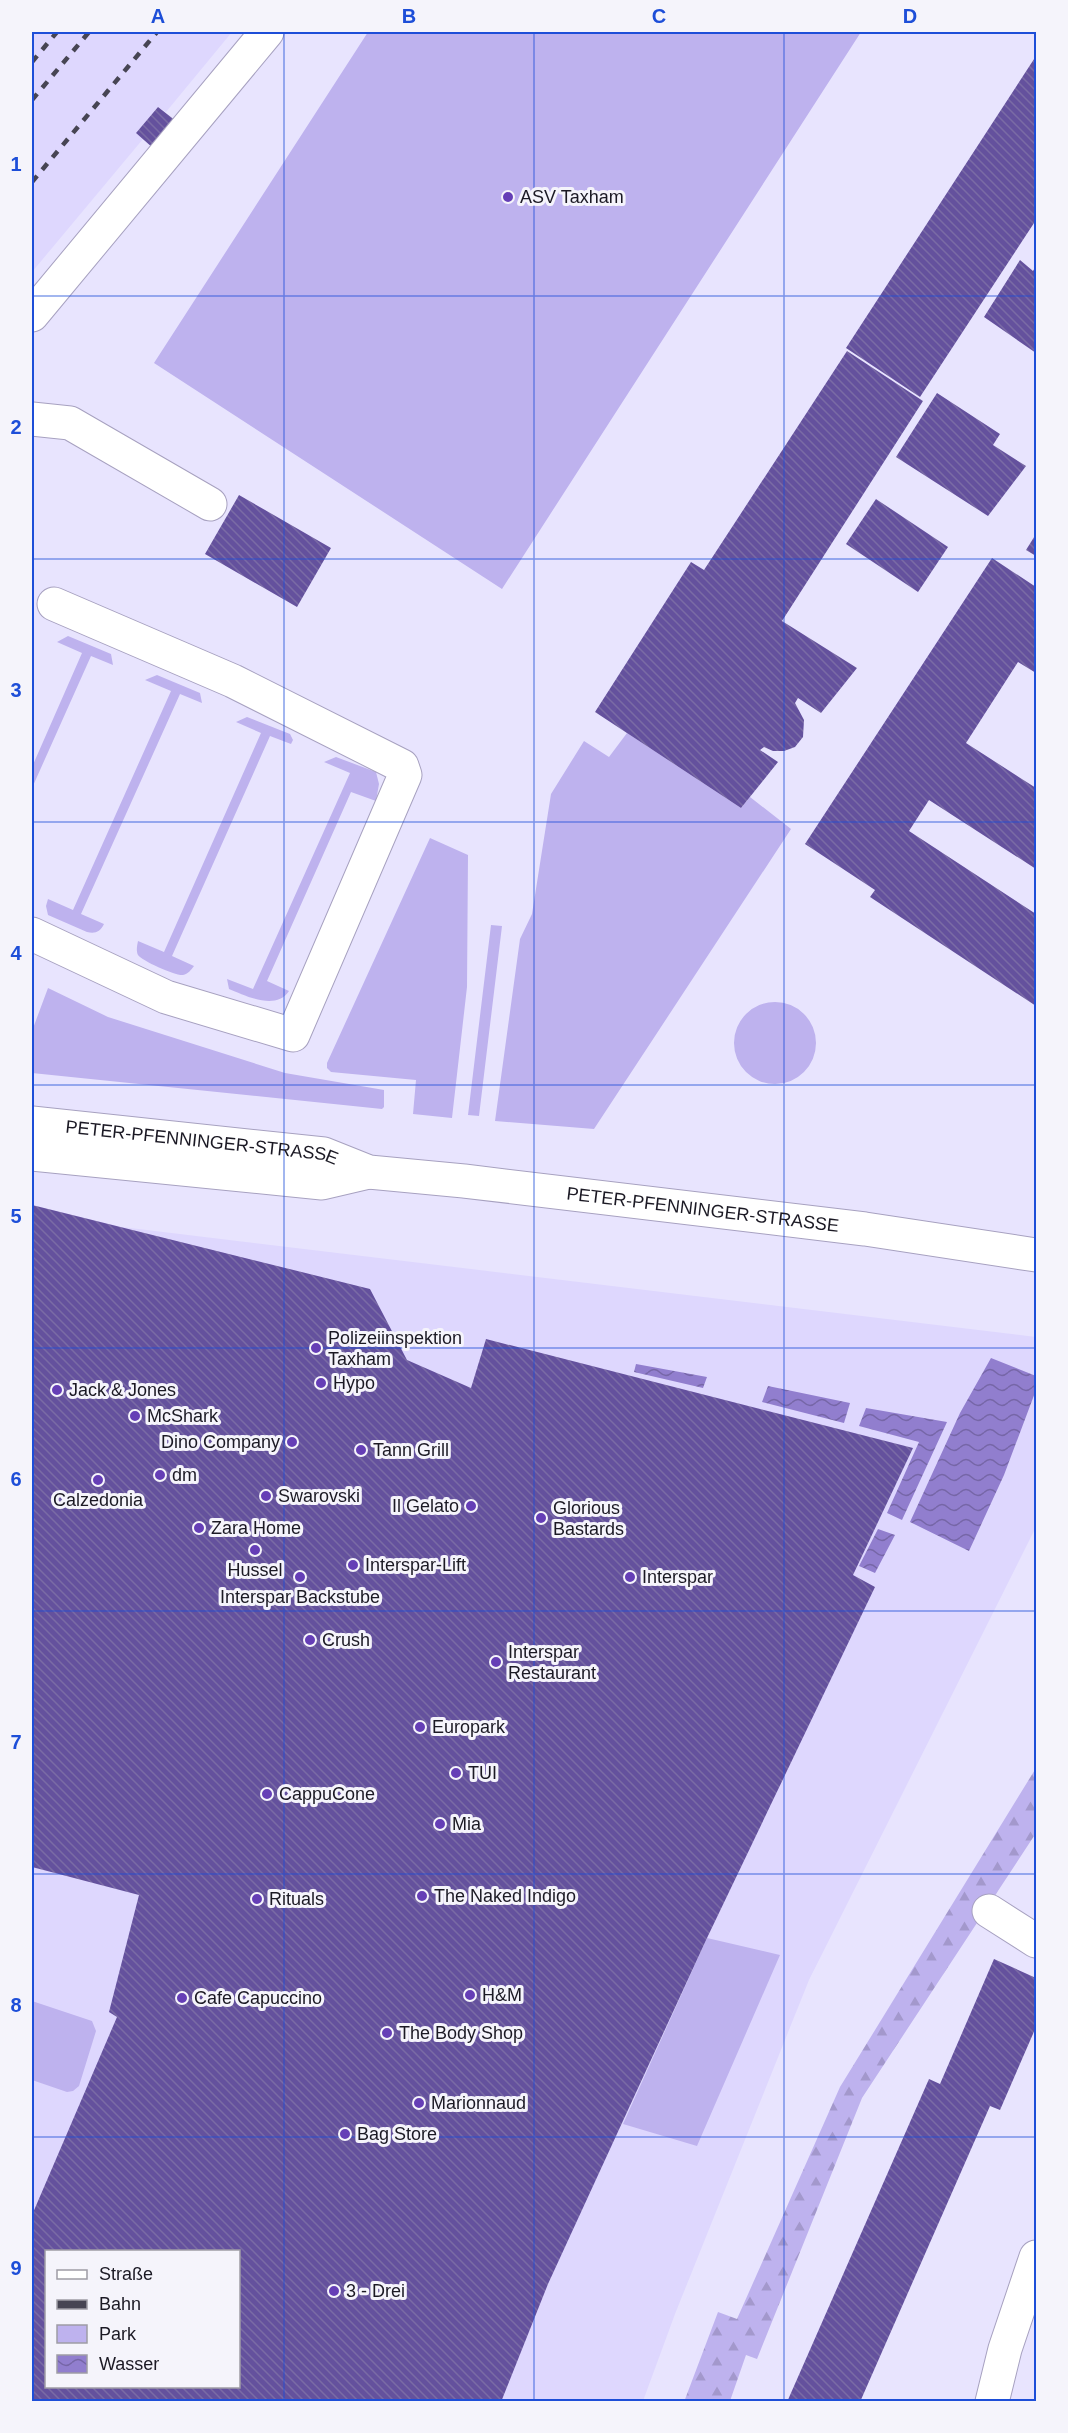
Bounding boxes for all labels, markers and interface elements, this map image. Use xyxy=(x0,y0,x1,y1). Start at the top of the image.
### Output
text: A xyxy=(151,5,165,27)
text: B xyxy=(402,5,416,27)
text: C xyxy=(652,5,666,27)
text: D xyxy=(903,5,917,27)
text: 1 xyxy=(10,153,22,175)
place label: ASV Taxham xyxy=(520,187,624,207)
marker: ASV Taxham xyxy=(501,190,515,204)
text: 2 xyxy=(10,416,22,438)
text: 3 xyxy=(10,679,22,701)
text: 4 xyxy=(10,942,22,964)
street label: PETER-PFENNINGER-STRASSE xyxy=(65,1117,341,1169)
street label: PETER-PFENNINGER-STRASSE xyxy=(565,1183,840,1236)
text: 5 xyxy=(10,1205,22,1227)
place label: Polizeiinspektion Taxham xyxy=(328,1328,462,1369)
marker: Polizeiinspektion Taxham xyxy=(309,1341,323,1355)
place label: Hypo xyxy=(333,1373,375,1393)
marker: Hypo xyxy=(314,1376,328,1390)
place label: Jack & Jones xyxy=(69,1380,176,1400)
marker: Jack & Jones xyxy=(50,1383,64,1397)
place label: McShark xyxy=(147,1406,219,1426)
marker: McShark xyxy=(128,1409,142,1423)
place label: Dino Company xyxy=(161,1432,280,1452)
marker: Dino Company xyxy=(285,1435,299,1449)
place label: Tann Grill xyxy=(373,1440,449,1460)
marker: Tann Grill xyxy=(354,1443,368,1457)
place label: dm xyxy=(172,1465,197,1485)
text: 6 xyxy=(10,1468,22,1490)
marker: dm xyxy=(153,1468,167,1482)
marker: Calzedonia xyxy=(91,1473,105,1487)
place label: Swarovski xyxy=(278,1486,360,1506)
marker: Swarovski xyxy=(259,1489,273,1503)
place label: Calzedonia xyxy=(53,1490,144,1510)
place label: Il Gelato xyxy=(392,1496,459,1516)
place label: Glorious Bastards xyxy=(553,1498,624,1539)
marker: Il Gelato xyxy=(464,1499,478,1513)
marker: Glorious Bastards xyxy=(534,1511,548,1525)
place label: Zara Home xyxy=(211,1518,301,1538)
marker: Zara Home xyxy=(192,1521,206,1535)
marker: Hussel xyxy=(248,1543,262,1557)
place label: Interspar-Lift xyxy=(365,1555,466,1575)
marker: Interspar-Lift xyxy=(346,1558,360,1572)
place label: Hussel xyxy=(227,1560,283,1580)
place label: Interspar xyxy=(642,1567,713,1587)
marker: Interspar Backstube xyxy=(293,1570,307,1584)
marker: Interspar xyxy=(623,1570,637,1584)
place label: Interspar Backstube xyxy=(220,1587,380,1607)
place label: Crush xyxy=(322,1630,370,1650)
marker: Crush xyxy=(303,1633,317,1647)
place label: Interspar Restaurant xyxy=(508,1642,596,1683)
marker: Interspar Restaurant xyxy=(489,1655,503,1669)
place label: Europark xyxy=(432,1717,506,1737)
marker: Europark xyxy=(413,1720,427,1734)
text: 7 xyxy=(10,1731,22,1753)
place label: TUI xyxy=(468,1763,497,1783)
marker: TUI xyxy=(449,1766,463,1780)
place label: CappuCone xyxy=(279,1784,375,1804)
marker: CappuCone xyxy=(260,1787,274,1801)
place label: Mia xyxy=(452,1814,482,1834)
marker: Mia xyxy=(433,1817,447,1831)
place label: The Naked Indigo xyxy=(434,1886,576,1906)
place label: Rituals xyxy=(269,1889,324,1909)
marker: The Naked Indigo xyxy=(415,1889,429,1903)
marker: Rituals xyxy=(250,1892,264,1906)
place label: H&M xyxy=(482,1985,522,2005)
place label: Cafe Capuccino xyxy=(194,1988,322,2008)
marker: H&M xyxy=(463,1988,477,2002)
marker: Cafe Capuccino xyxy=(175,1991,189,2005)
text: 8 xyxy=(10,1994,22,2016)
place label: The Body Shop xyxy=(399,2023,523,2043)
marker: The Body Shop xyxy=(380,2026,394,2040)
place label: Marionnaud xyxy=(431,2093,526,2113)
marker: Marionnaud xyxy=(412,2096,426,2110)
place label: Bag Store xyxy=(357,2124,437,2144)
marker: Bag Store xyxy=(338,2127,352,2141)
legend xyxy=(45,2250,240,2388)
text: 9 xyxy=(10,2257,22,2279)
text: Straße xyxy=(99,2264,153,2284)
place label: 3 - Drei xyxy=(346,2281,405,2301)
marker: 3 - Drei xyxy=(327,2284,341,2298)
text: Bahn xyxy=(99,2294,141,2314)
text: Park xyxy=(99,2324,137,2344)
text: Wasser xyxy=(99,2354,159,2374)

